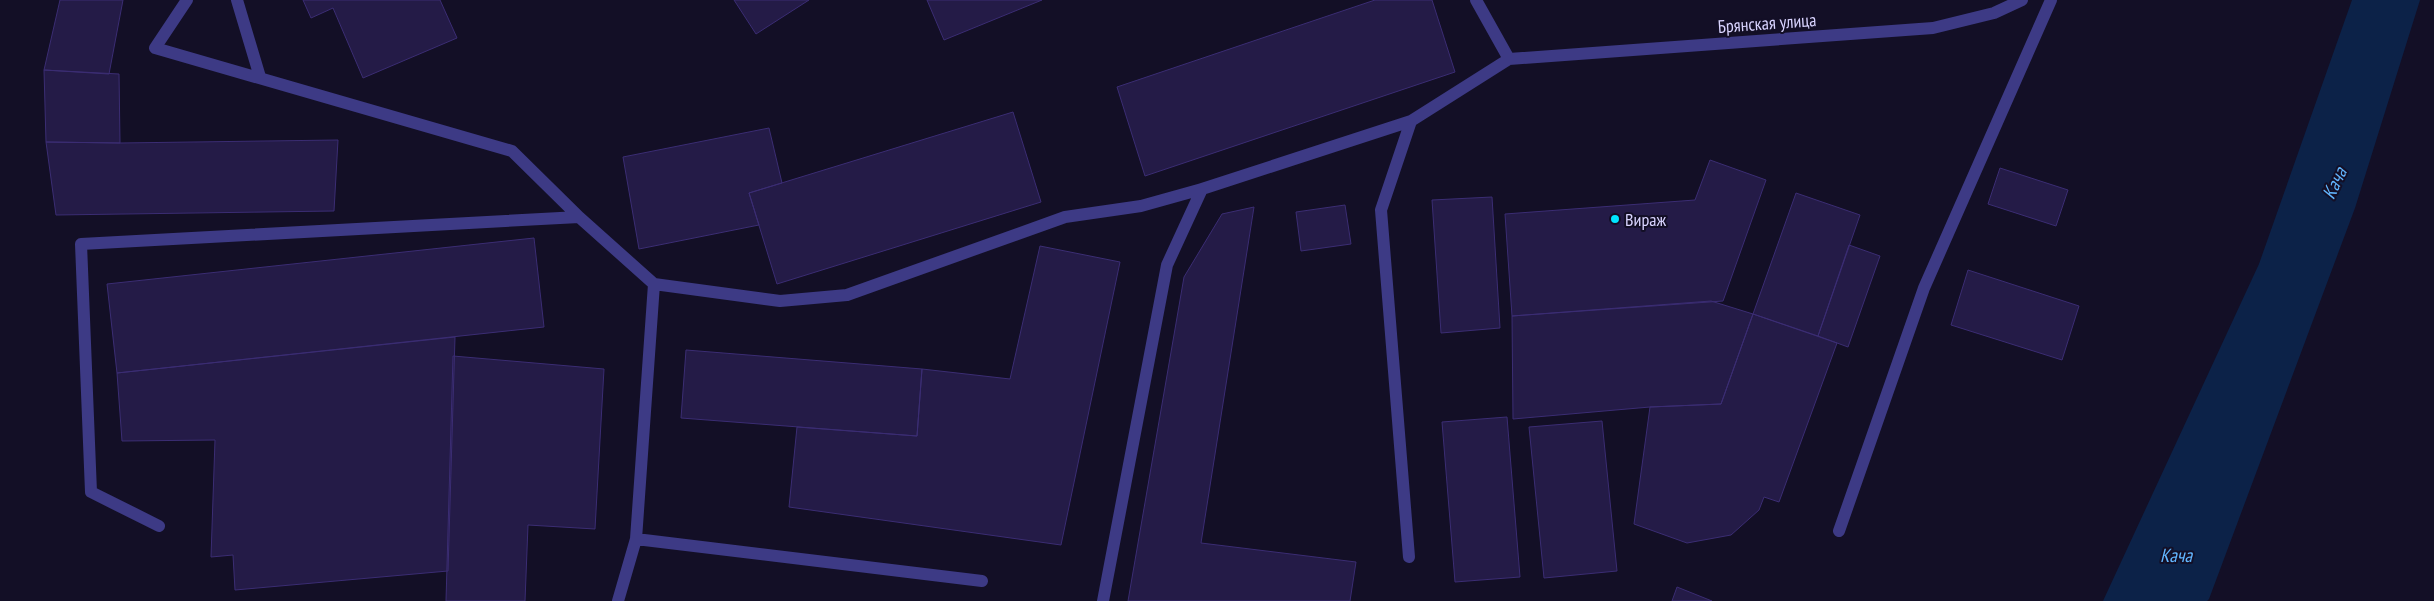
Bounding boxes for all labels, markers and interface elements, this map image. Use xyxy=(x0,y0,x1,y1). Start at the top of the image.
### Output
street label: Брянская улица xyxy=(1717,8,1817,38)
water label: Кача xyxy=(2316,162,2352,203)
place label: Вираж xyxy=(1625,208,1666,231)
marker: Вираж xyxy=(1609,213,1621,225)
water label: Кача xyxy=(2160,543,2193,567)

